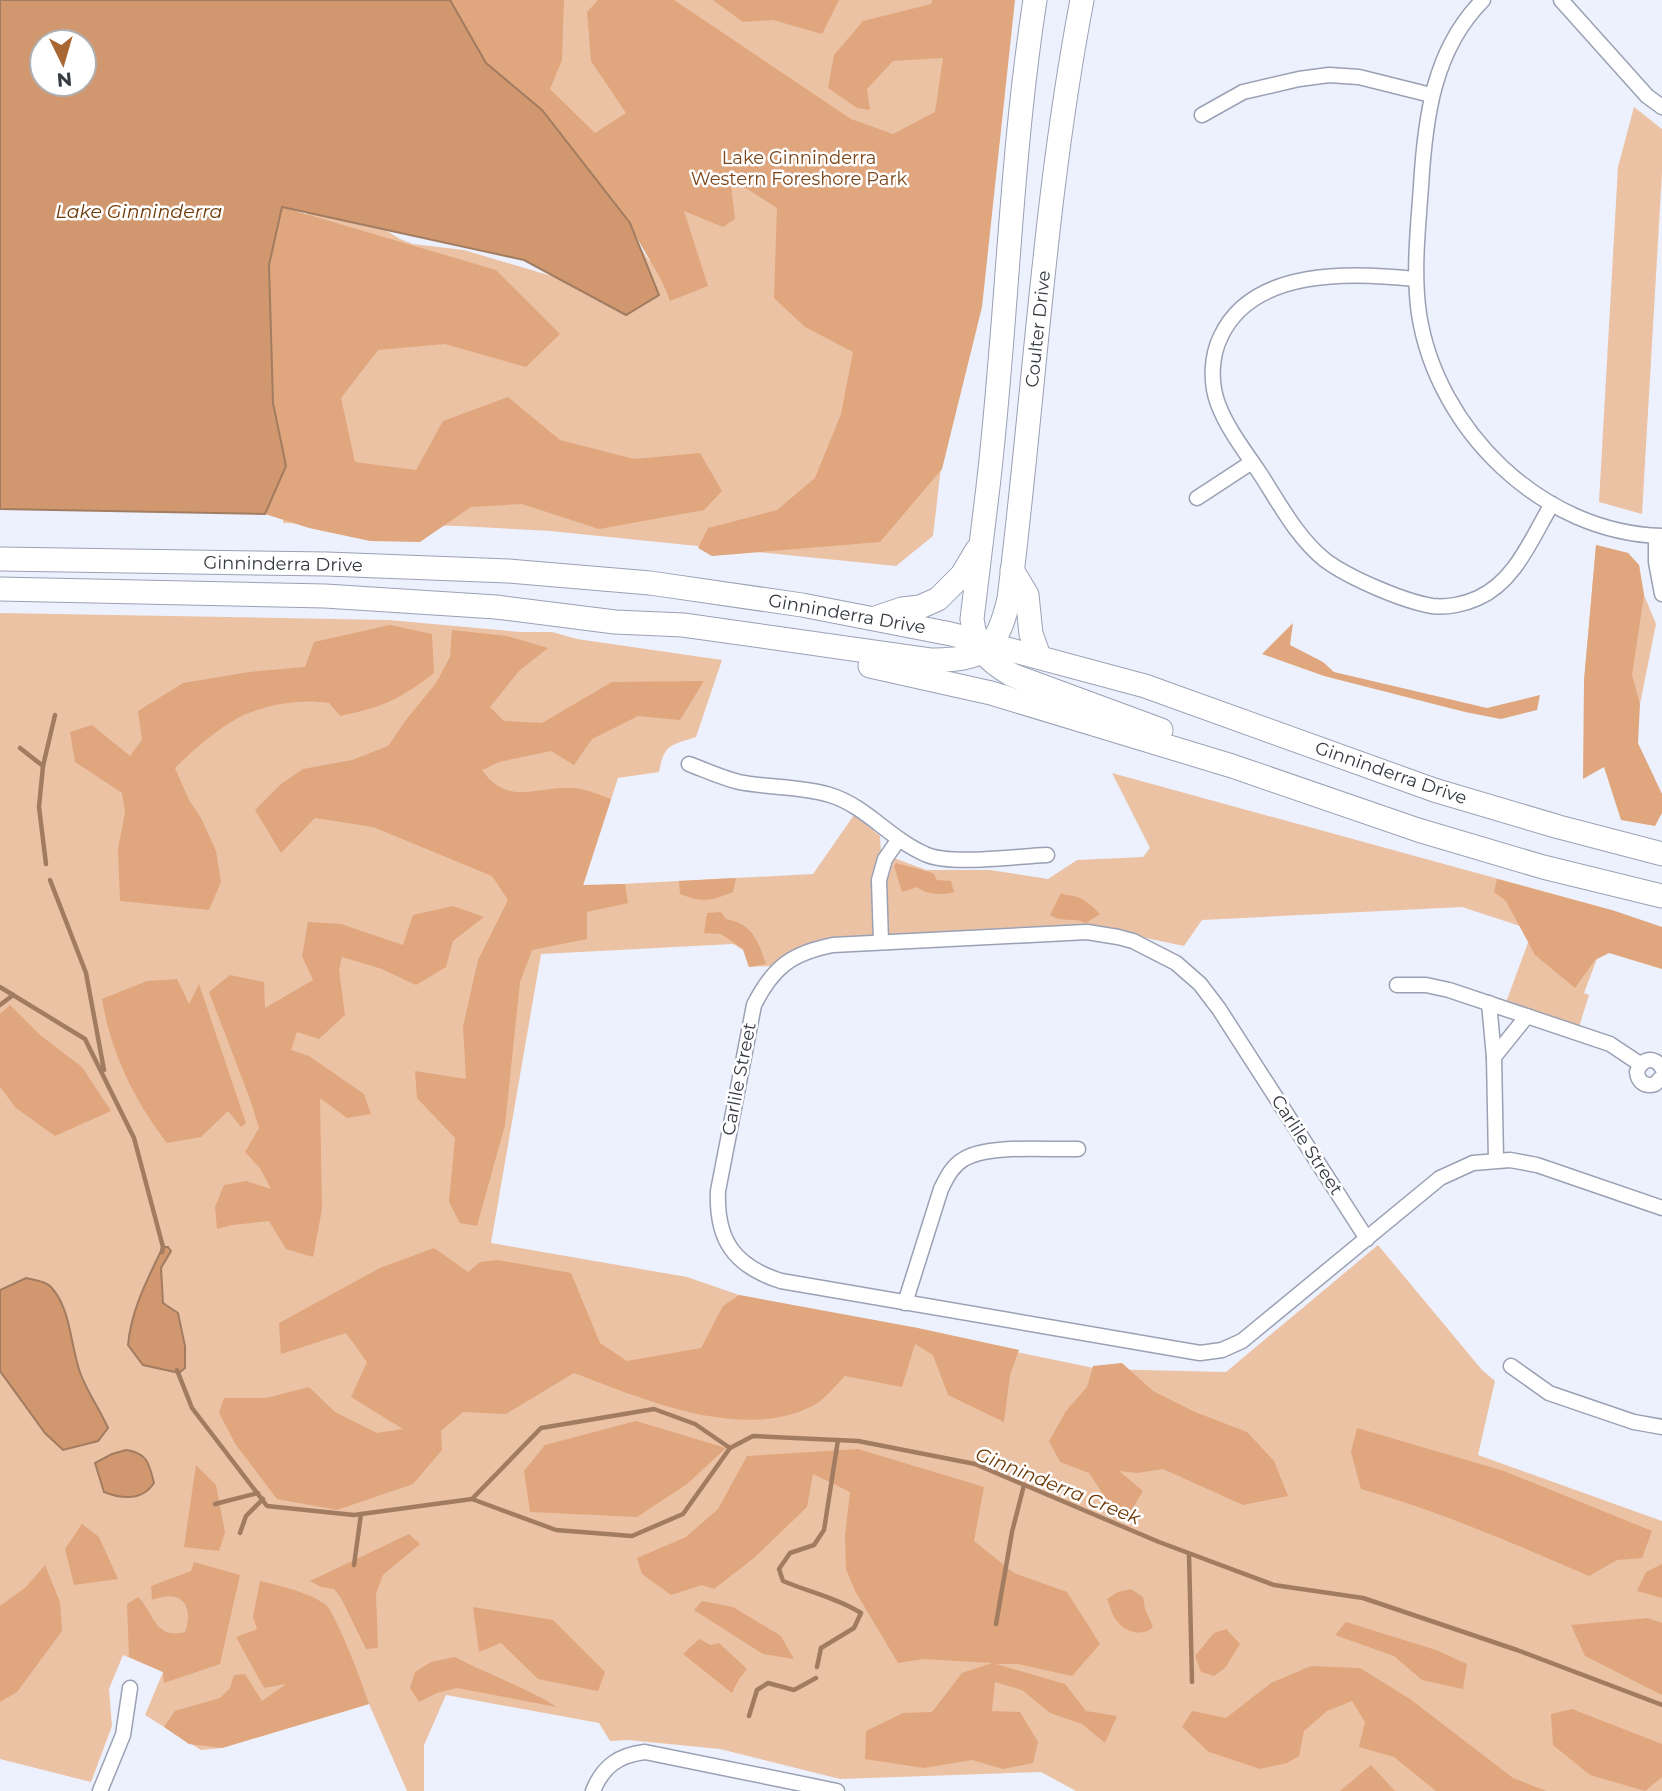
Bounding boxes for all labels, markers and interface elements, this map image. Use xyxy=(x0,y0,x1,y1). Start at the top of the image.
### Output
north arrow xyxy=(28,28,98,98)
text: N xyxy=(56,67,73,92)
park label: Lake Ginninderra Western Foreshore Park xyxy=(691,147,908,190)
water label: Lake Ginninderra xyxy=(56,200,223,223)
street label: Coulter Drive xyxy=(1021,269,1055,389)
street label: Ginninderra Drive xyxy=(203,552,363,576)
street label: Ginninderra Drive xyxy=(767,589,927,639)
street label: Ginninderra Drive xyxy=(1312,737,1470,809)
street label: Carlile Street xyxy=(717,1021,761,1137)
street label: Carlile Street xyxy=(1266,1091,1348,1199)
water label: Ginninderra Creek xyxy=(972,1442,1144,1530)

